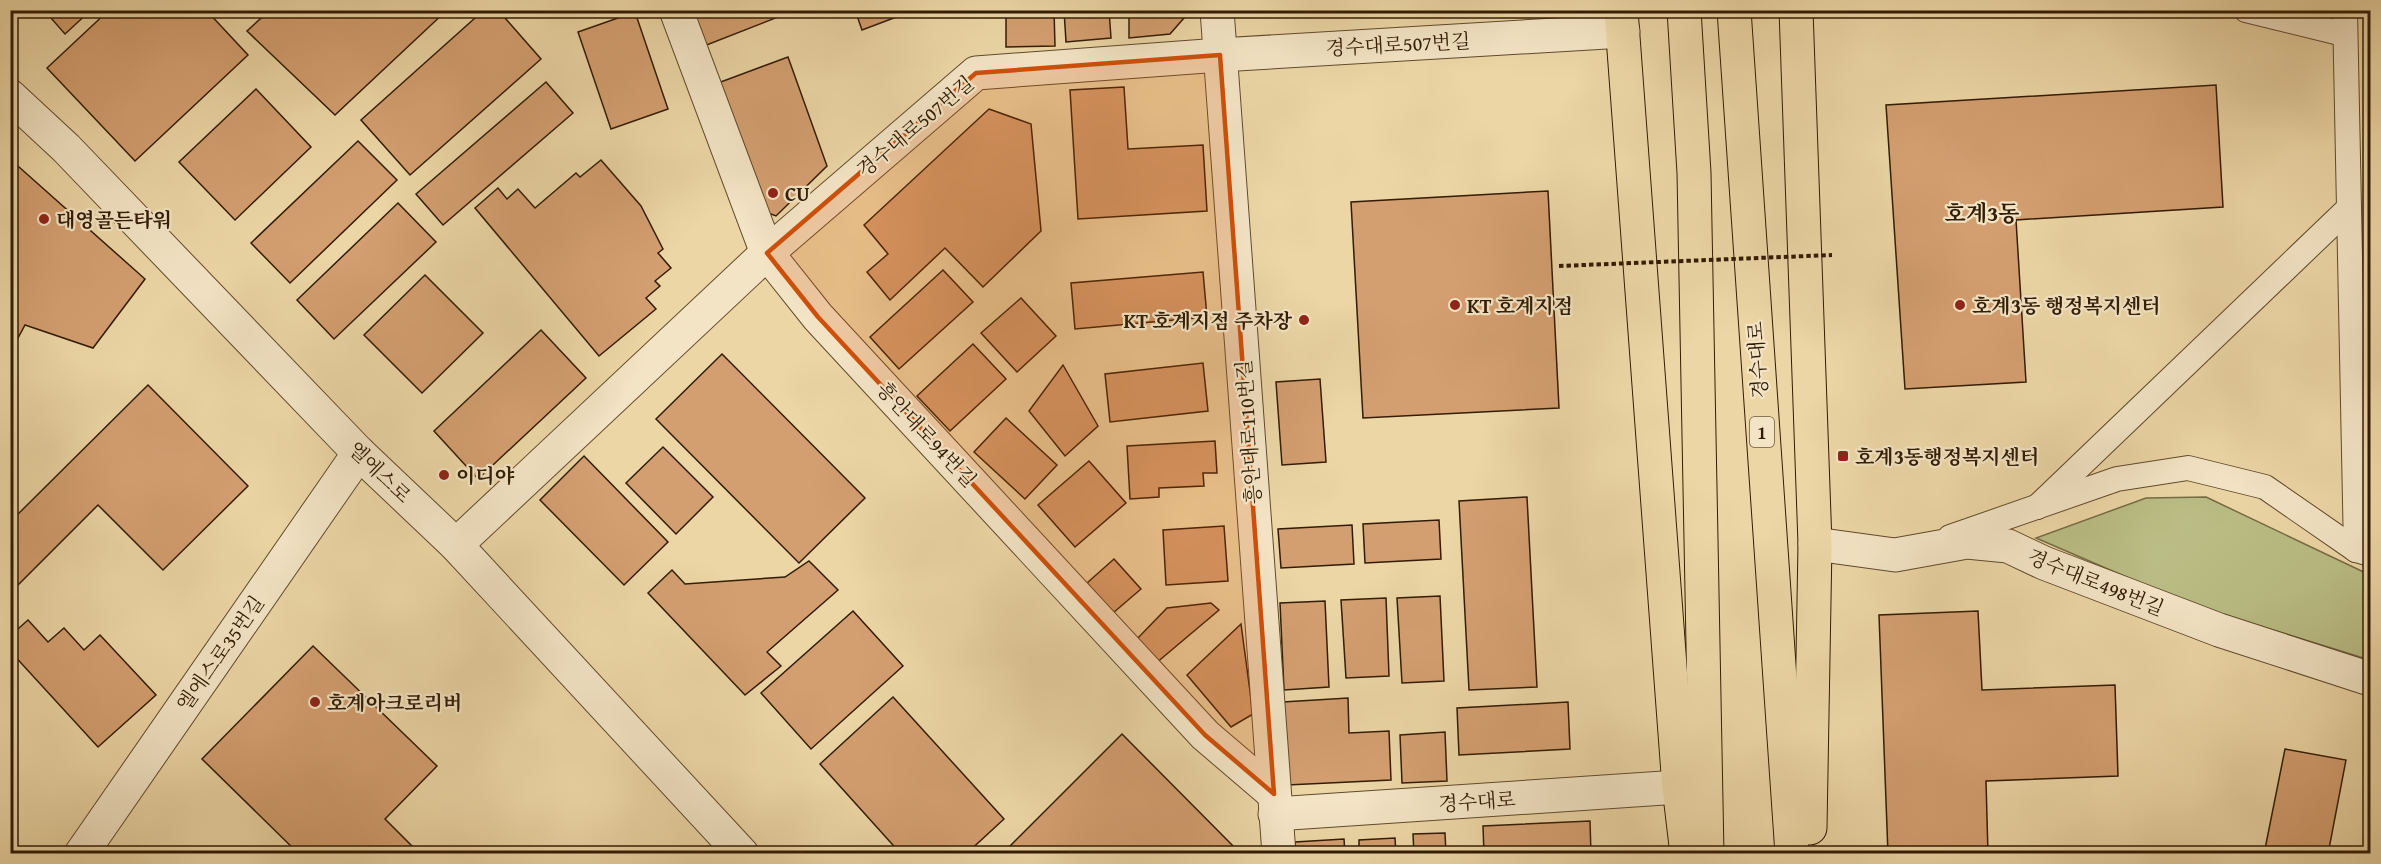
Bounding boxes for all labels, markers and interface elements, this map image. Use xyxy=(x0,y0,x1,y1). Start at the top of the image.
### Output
street label: 경수대로507번길 xyxy=(1325,26,1471,62)
street label: 경수대로507번길 xyxy=(850,68,980,184)
place label: CU xyxy=(785,179,810,208)
marker: CU xyxy=(766,186,780,200)
district label: 호계3동 xyxy=(1944,197,2020,229)
place label: 대영골든타워 xyxy=(56,205,172,234)
marker: 대영골든타워 xyxy=(37,212,51,226)
place label: KT 호계지점 xyxy=(1467,291,1573,320)
place label: 호계3동 행정복지센터 xyxy=(1972,291,2161,320)
marker: KT 호계지점 xyxy=(1448,298,1462,312)
marker: 호계3동 행정복지센터 xyxy=(1953,298,1967,312)
place label: KT 호계지점 주차장 xyxy=(1124,306,1293,335)
marker: KT 호계지점 주차장 xyxy=(1297,313,1311,327)
street label: 경수대로 xyxy=(1740,320,1774,400)
street label: 흥안대로110번길 xyxy=(1228,359,1268,505)
street label: 흥안대로94번길 xyxy=(870,375,984,493)
road number: 1 xyxy=(1750,417,1774,447)
street label: 엘에스로 xyxy=(342,435,418,509)
place label: 호계3동행정복지센터 xyxy=(1855,442,2039,471)
marker: 호계3동행정복지센터 xyxy=(1836,449,1850,463)
place label: 이디야 xyxy=(456,461,515,490)
marker: 이디야 xyxy=(437,468,451,482)
street label: 경수대로498번길 xyxy=(2023,541,2169,623)
street label: 엘에스로35번길 xyxy=(169,589,271,717)
place label: 호계아크로리버 xyxy=(327,688,462,717)
marker: 호계아크로리버 xyxy=(308,695,322,709)
street label: 경수대로 xyxy=(1437,784,1517,818)

